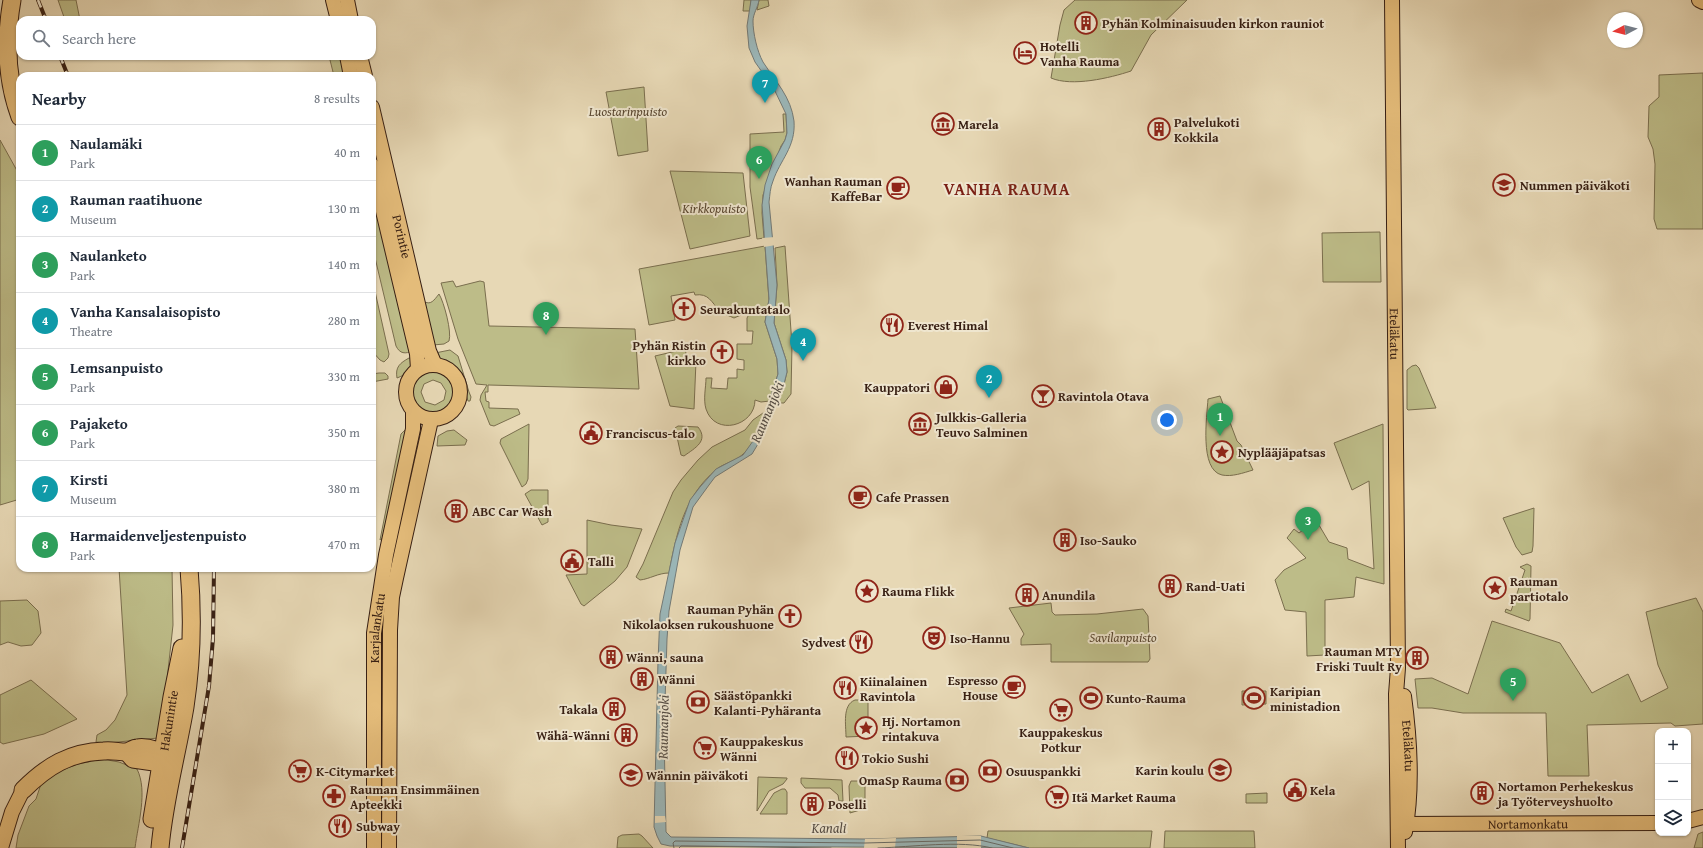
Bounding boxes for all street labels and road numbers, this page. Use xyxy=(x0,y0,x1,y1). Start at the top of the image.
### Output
street label: Porintie xyxy=(387,213,416,260)
street label: Eteläkatu xyxy=(1385,308,1404,360)
street label: Karjalankatu xyxy=(365,592,390,663)
street label: Hakunintie xyxy=(154,688,183,752)
street label: Eteläkatu xyxy=(1397,719,1419,772)
street label: Nortamonkatu xyxy=(1488,814,1568,834)

